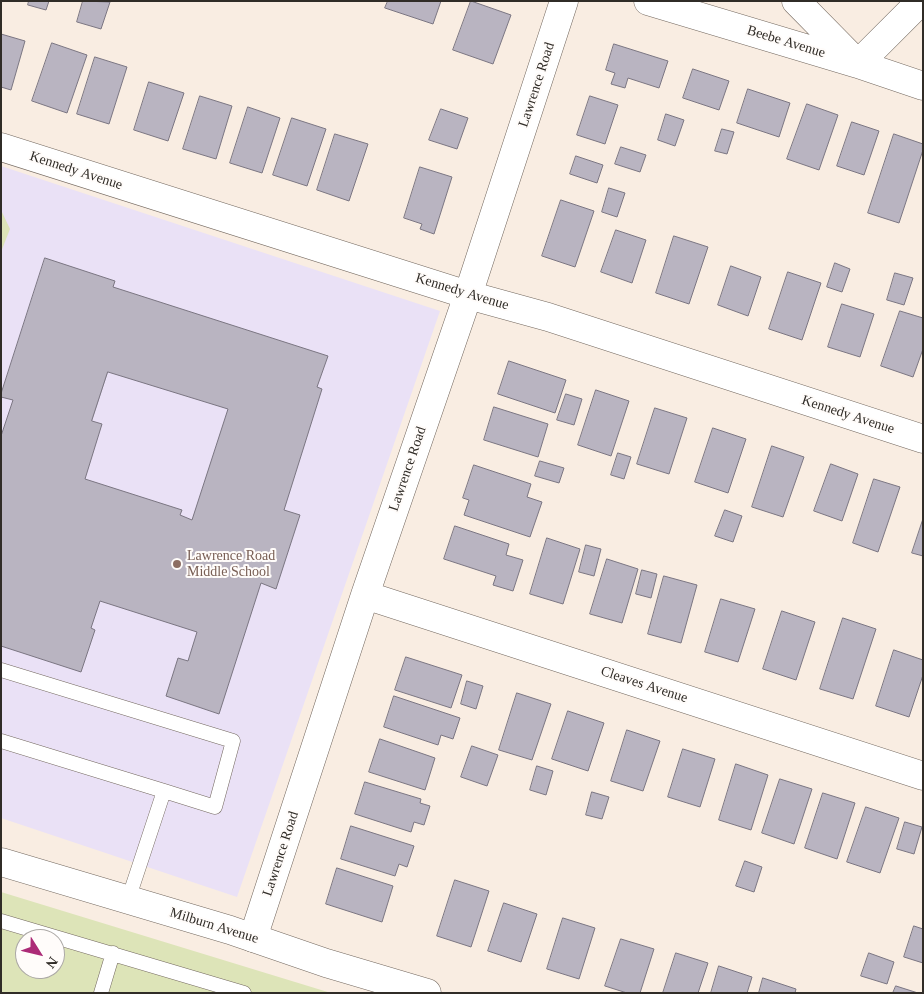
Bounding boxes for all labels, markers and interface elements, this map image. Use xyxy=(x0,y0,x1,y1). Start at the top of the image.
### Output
street label: Beebe Avenue xyxy=(745,22,827,62)
street label: Lawrence Road xyxy=(515,40,559,130)
street label: Kennedy Avenue xyxy=(27,148,125,194)
street label: Kennedy Avenue xyxy=(413,270,511,314)
street label: Kennedy Avenue xyxy=(799,392,897,438)
street label: Lawrence Road xyxy=(386,425,430,513)
place label: Lawrence Road Middle School xyxy=(187,548,275,580)
marker: Lawrence Road Middle School xyxy=(171,558,183,570)
street label: Cleaves Avenue xyxy=(598,663,690,707)
street label: Lawrence Road xyxy=(259,809,303,899)
street label: Milburn Avenue xyxy=(168,905,260,947)
north arrow xyxy=(15,929,65,979)
text: N xyxy=(43,954,61,971)

